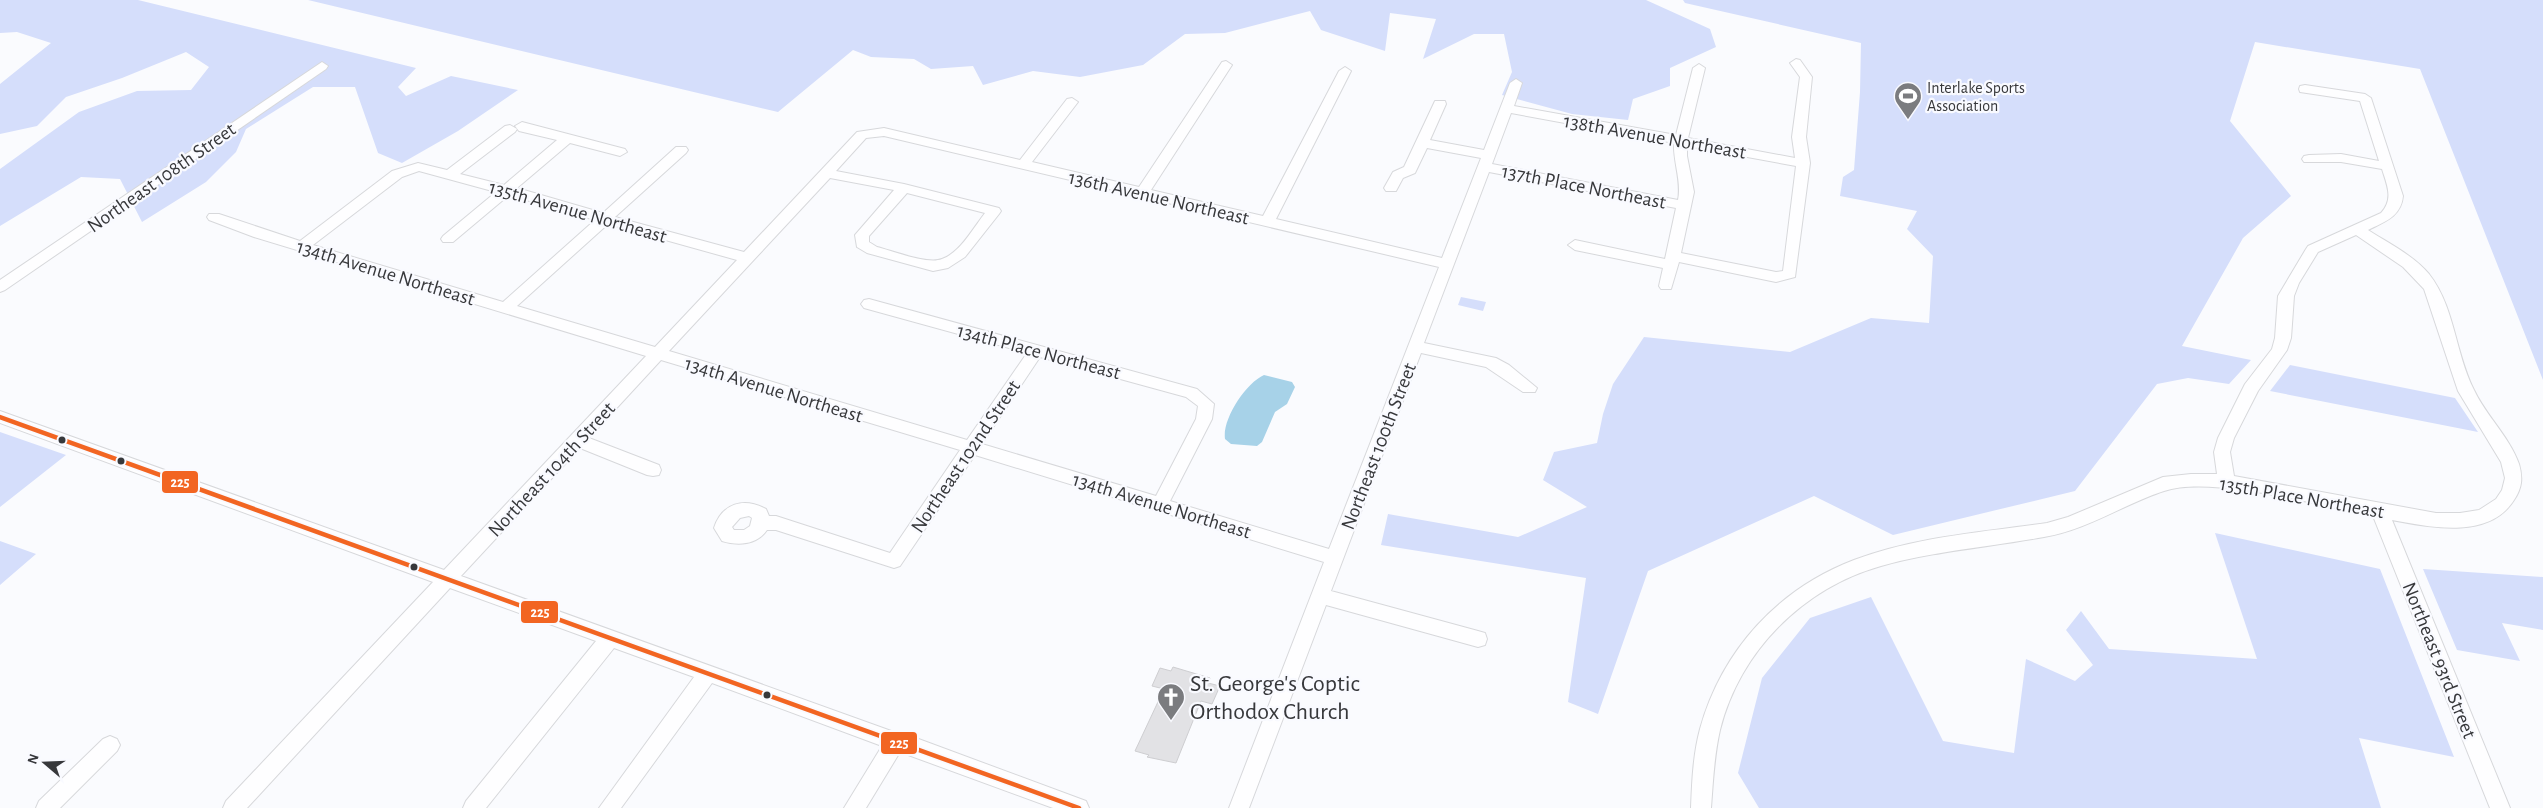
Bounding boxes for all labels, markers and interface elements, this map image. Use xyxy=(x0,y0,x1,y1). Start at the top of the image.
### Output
place label: Interlake Sports Association xyxy=(1927,80,2025,114)
sports icon: Interlake Sports Association xyxy=(1893,81,1923,120)
street label: 138th Avenue Northeast xyxy=(1562,111,1748,163)
street label: Northeast 108th Street xyxy=(84,119,240,236)
street label: 137th Place Northeast xyxy=(1500,161,1668,213)
street label: 136th Avenue Northeast xyxy=(1067,167,1252,229)
street label: 135th Avenue Northeast xyxy=(487,177,669,247)
street label: 134th Avenue Northeast xyxy=(294,236,478,310)
street label: 134th Place Northeast xyxy=(955,321,1123,384)
street label: 134th Avenue Northeast xyxy=(682,353,866,427)
street label: Northeast 100th Street xyxy=(1338,360,1420,532)
street label: Northeast 102nd Street xyxy=(907,376,1025,536)
street label: Northeast 104th Street xyxy=(484,398,619,541)
unlabelled marker xyxy=(57,435,67,445)
unlabelled marker xyxy=(116,456,126,466)
street label: 134th Avenue Northeast xyxy=(1070,469,1254,543)
line badge: 225 xyxy=(161,470,199,494)
street label: 135th Place Northeast xyxy=(2218,474,2386,522)
text: 225 xyxy=(170,476,190,490)
unlabelled marker xyxy=(409,562,419,572)
street label: Northeast 93rd Street xyxy=(2399,579,2480,742)
line badge: 225 xyxy=(520,600,559,624)
text: 225 xyxy=(530,606,550,620)
place label: St. George's Coptic Orthodox Church xyxy=(1190,672,1360,724)
church icon: St. George's Coptic Orthodox Church xyxy=(1156,682,1186,721)
unlabelled marker xyxy=(762,690,772,700)
line badge: 225 xyxy=(880,731,918,755)
text: 225 xyxy=(889,737,909,751)
north arrow xyxy=(20,738,70,788)
text: N xyxy=(25,752,42,766)

